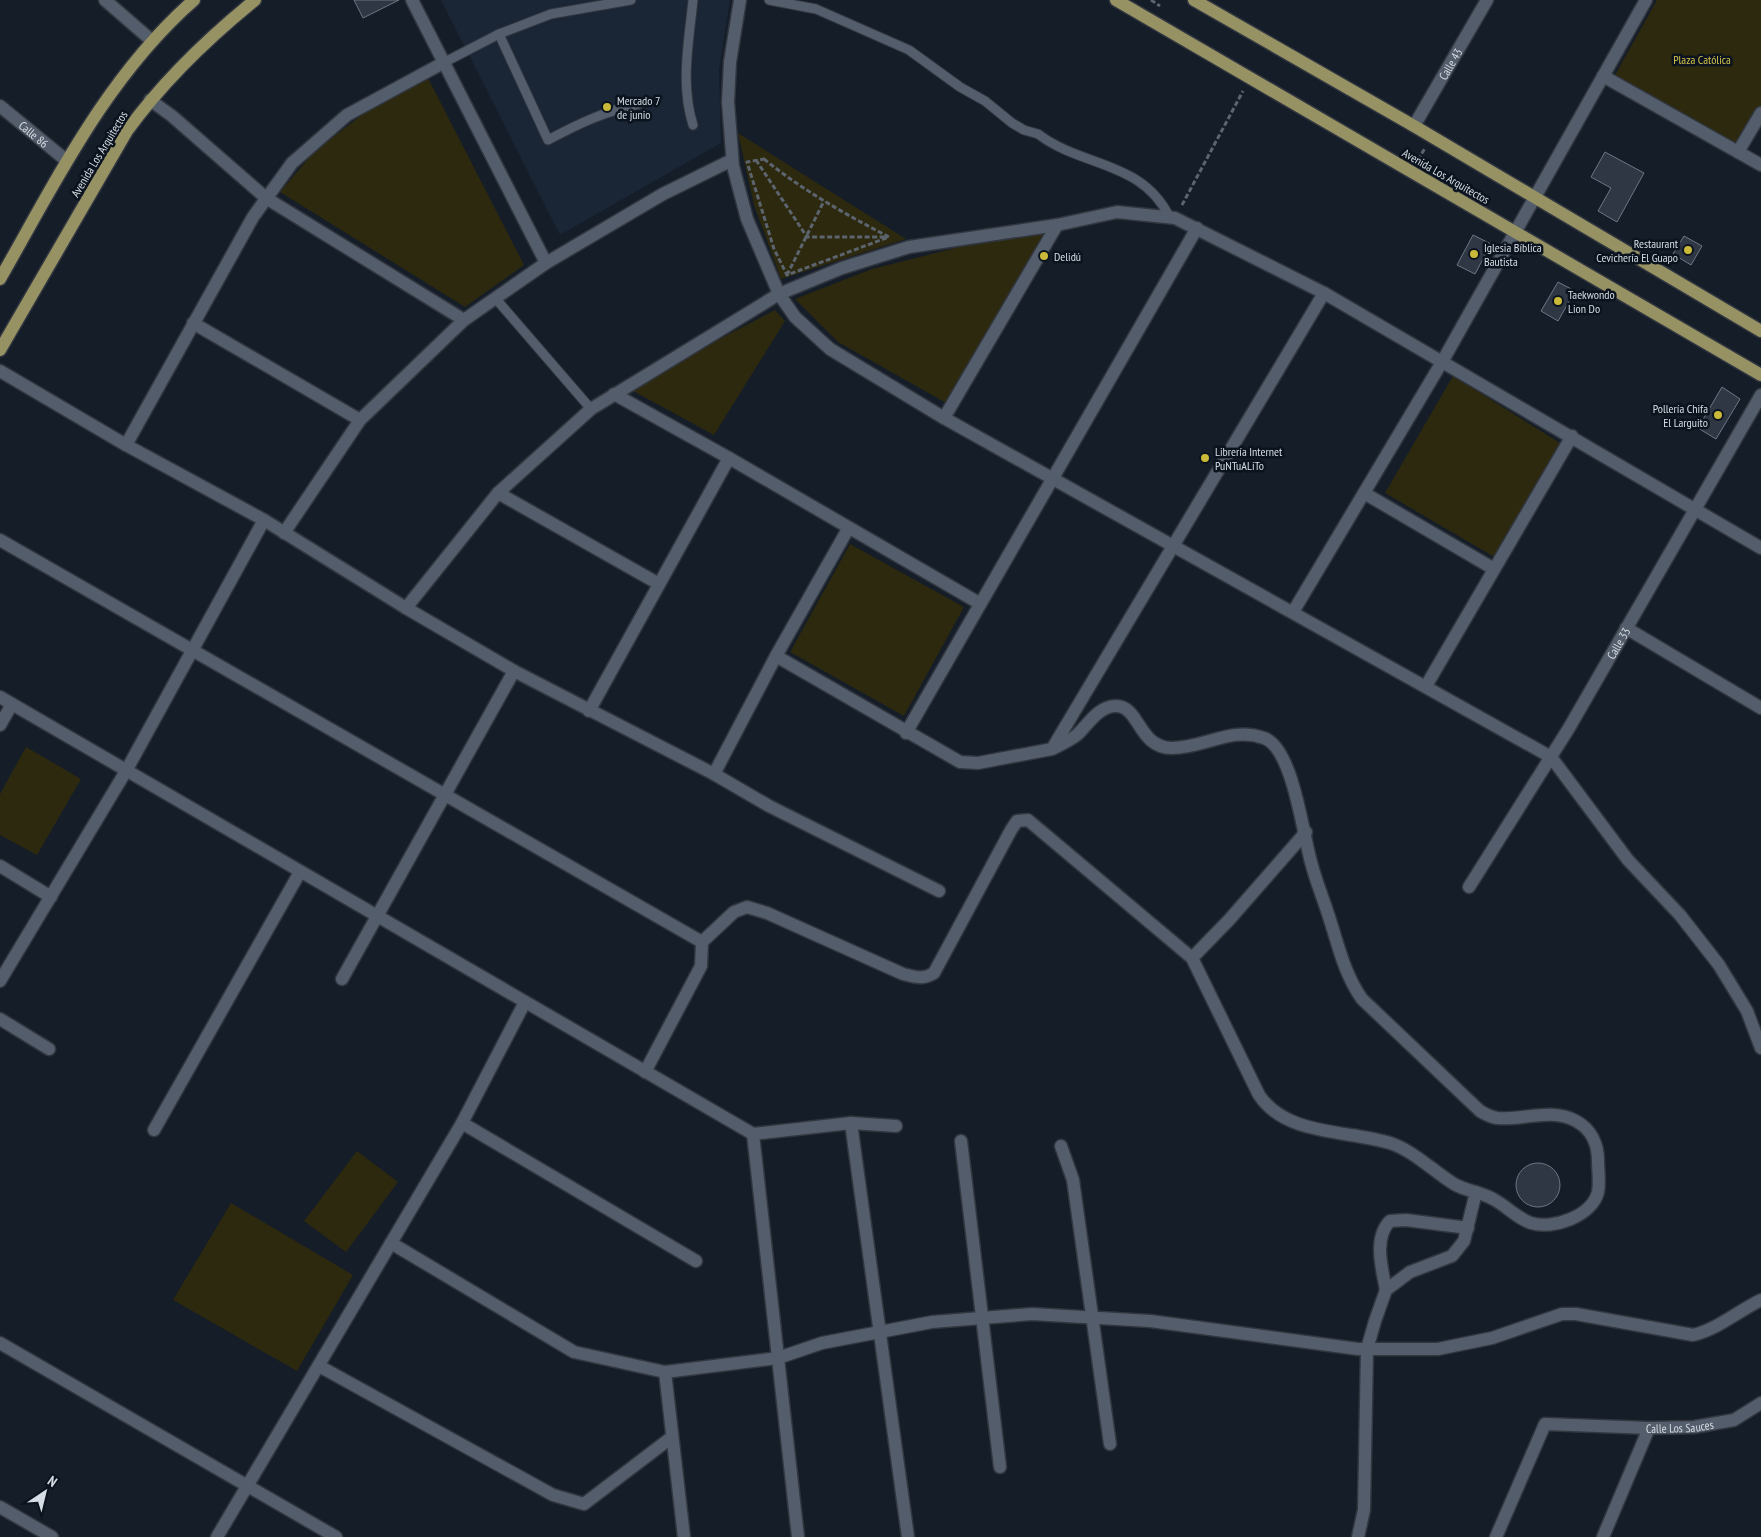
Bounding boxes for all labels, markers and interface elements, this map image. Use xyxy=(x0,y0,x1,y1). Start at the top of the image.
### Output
street label: Calle 43 xyxy=(1435,45,1465,82)
park label: Plaza Católica xyxy=(1673,52,1731,67)
place label: Mercado 7 de junio xyxy=(617,93,660,122)
marker: Mercado 7 de junio xyxy=(601,101,613,113)
street label: Avenida Los Arquitectos xyxy=(67,108,131,200)
street label: Calle 86 xyxy=(16,117,52,151)
street label: Avenida Los Arquitectos xyxy=(1400,145,1492,207)
place label: Restaurant Cevichería El Guapo xyxy=(1596,236,1679,265)
place label: Iglesia Bíblica Bautista xyxy=(1484,240,1542,269)
marker: Restaurant Cevichería El Guapo xyxy=(1682,244,1694,256)
marker: Iglesia Bíblica Bautista xyxy=(1468,248,1480,260)
place label: Delidú xyxy=(1054,249,1081,264)
marker: Delidú xyxy=(1038,250,1050,262)
place label: Taekwondo Lion Do xyxy=(1568,287,1615,316)
marker: Taekwondo Lion Do xyxy=(1552,295,1564,307)
place label: Pollería Chifa El Larguito xyxy=(1653,401,1708,430)
marker: Pollería Chifa El Larguito xyxy=(1712,409,1724,421)
place label: Librería Internet PuNTuALiTo xyxy=(1215,444,1283,473)
marker: Librería Internet PuNTuALiTo xyxy=(1199,452,1211,464)
street label: Calle 33 xyxy=(1603,624,1633,661)
street label: Calle Los Sauces xyxy=(1646,1416,1715,1436)
north arrow xyxy=(20,1467,70,1517)
text: N xyxy=(44,1472,61,1491)

